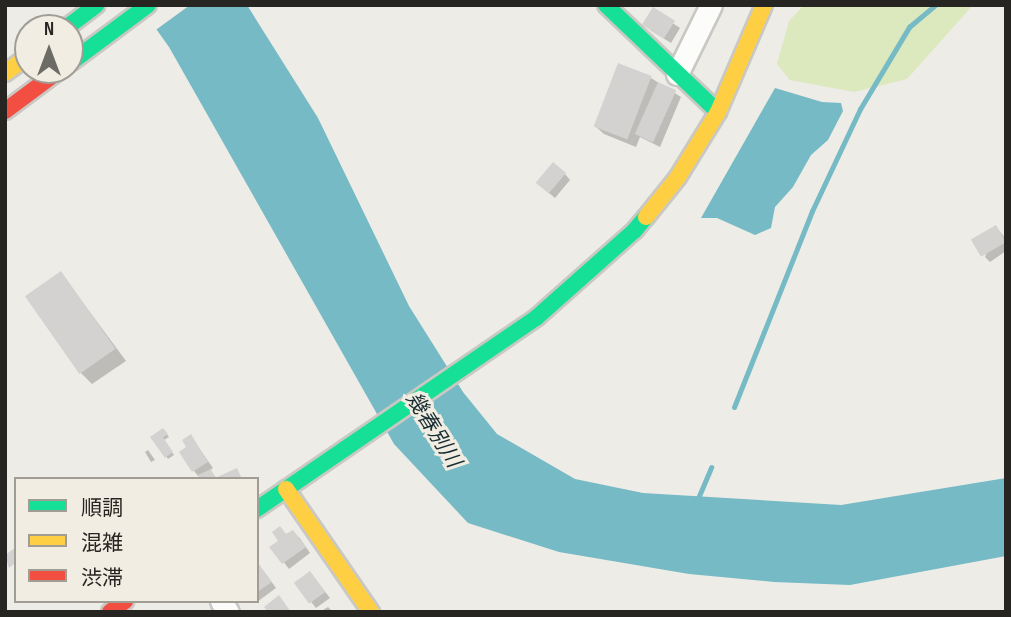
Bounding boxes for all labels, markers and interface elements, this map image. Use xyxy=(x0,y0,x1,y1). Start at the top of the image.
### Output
north arrow xyxy=(14,14,84,84)
text: N xyxy=(44,18,54,41)
water label: 幾春別川 xyxy=(400,388,466,472)
legend xyxy=(14,477,259,603)
text: 順調 xyxy=(81,496,123,521)
text: 混雑 xyxy=(81,531,123,556)
text: 渋滞 xyxy=(81,566,123,591)

